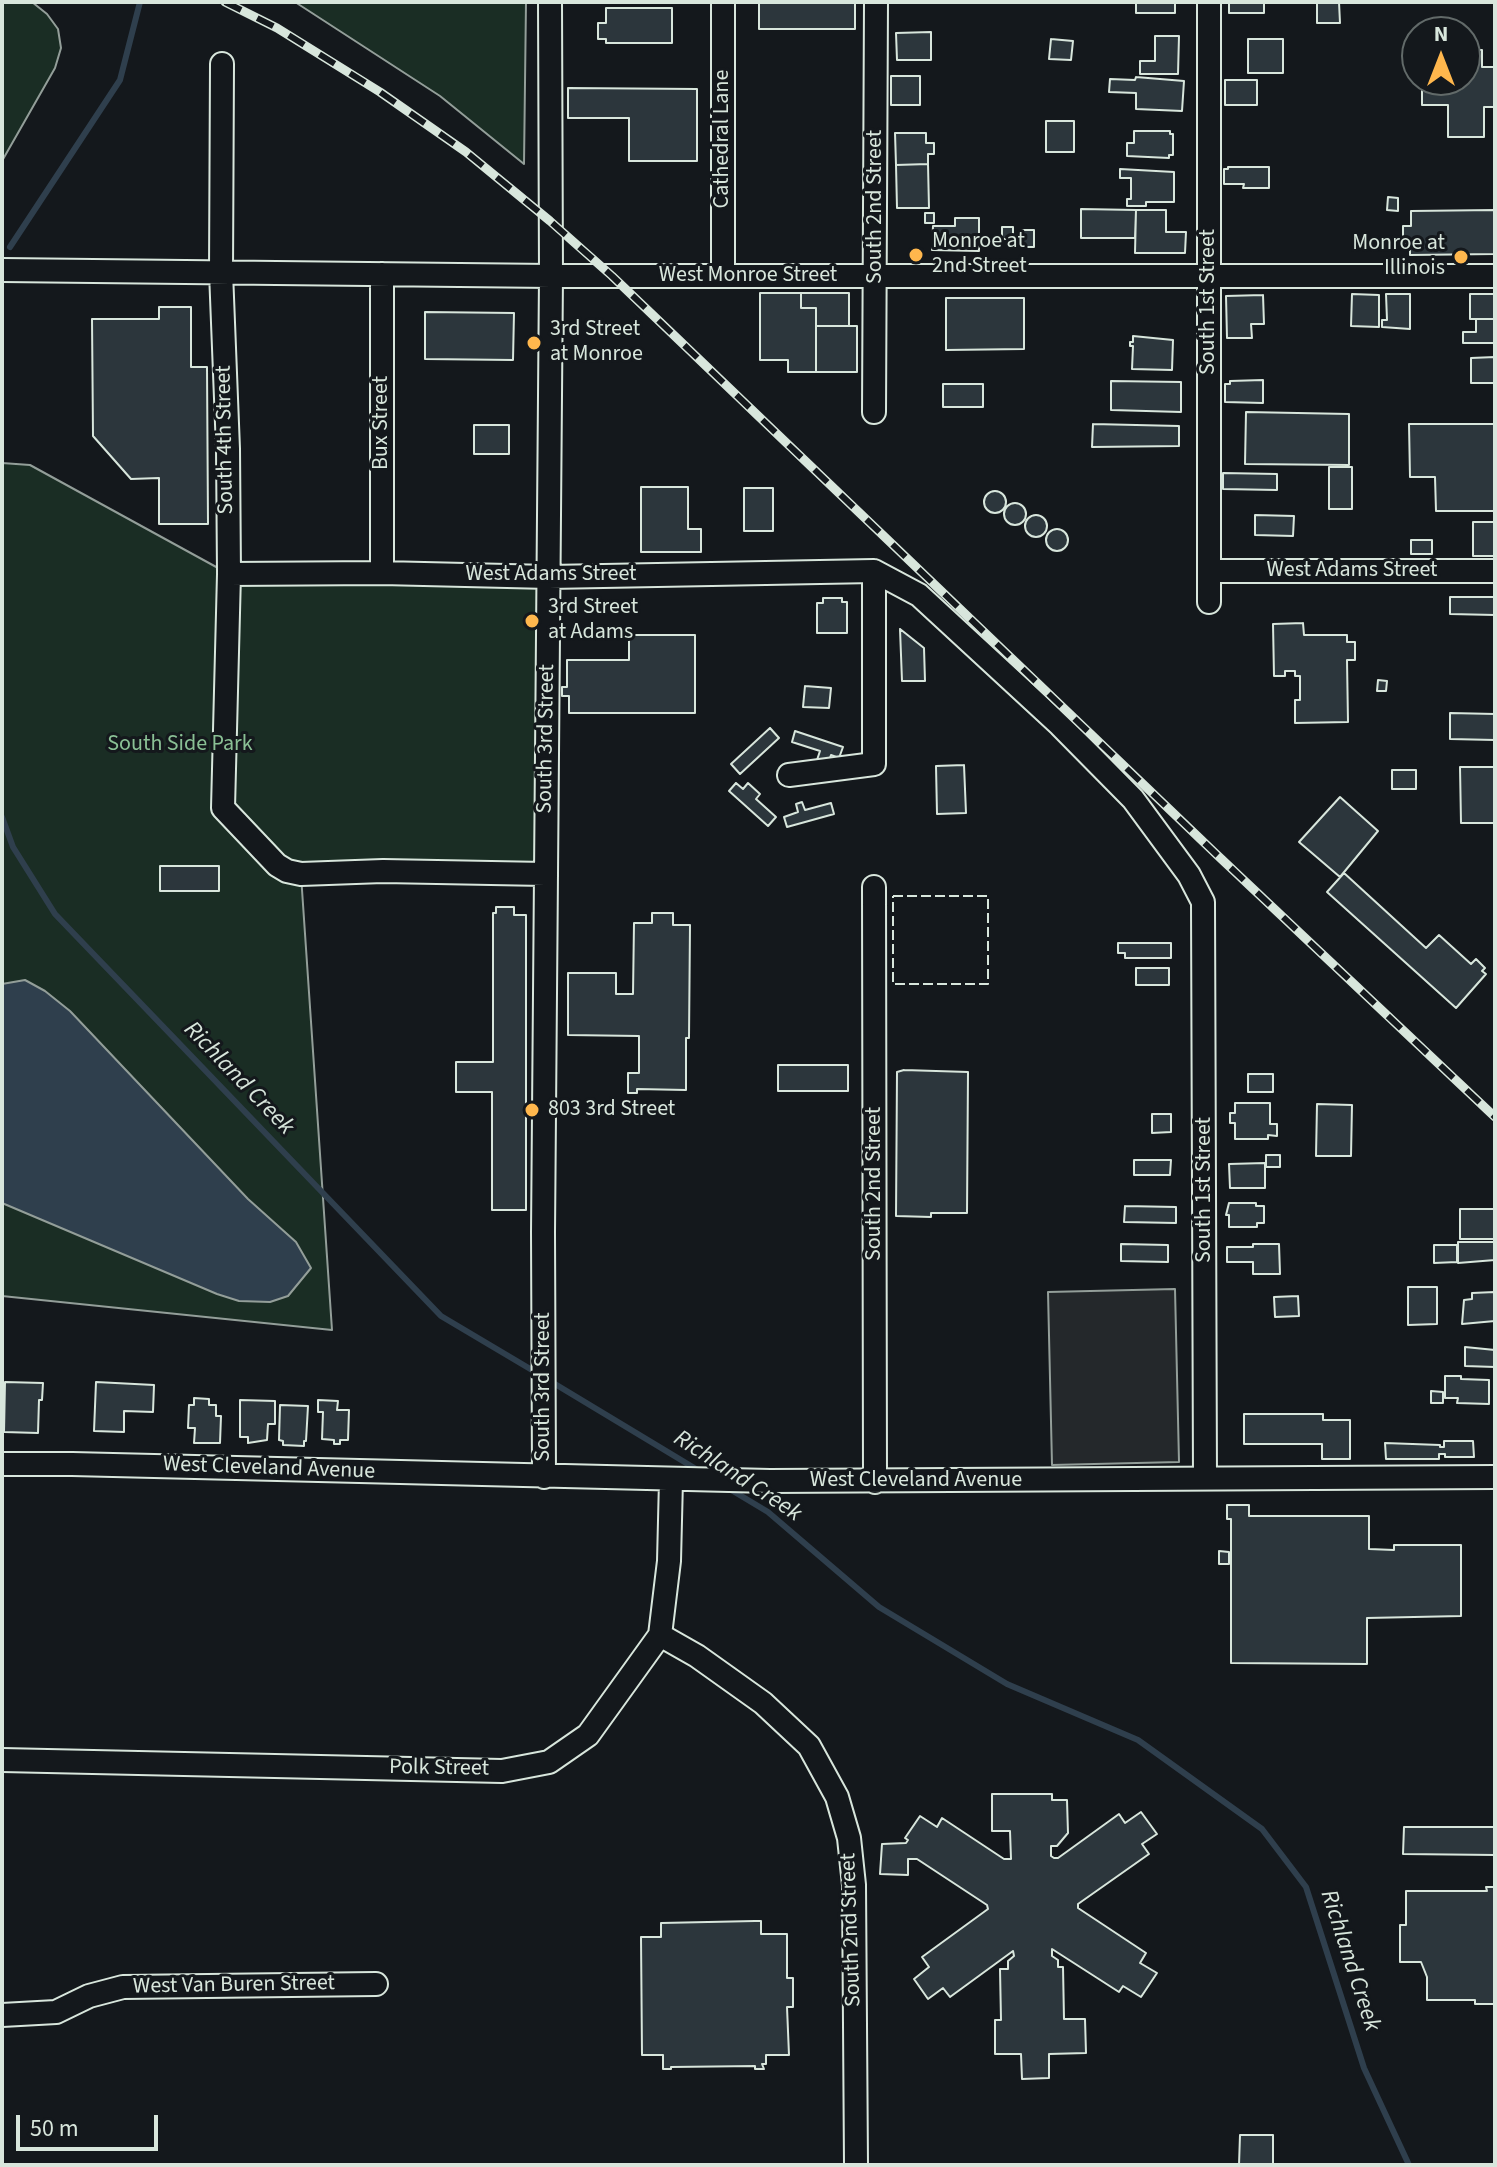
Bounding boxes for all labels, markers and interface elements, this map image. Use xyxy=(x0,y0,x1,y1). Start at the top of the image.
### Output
north arrow xyxy=(1401,16,1481,96)
text: N xyxy=(1434,18,1448,50)
street label: Cathedral Lane xyxy=(710,70,736,208)
street label: South 2nd Street xyxy=(863,130,889,284)
place label: Monroe at 2nd Street xyxy=(932,229,1027,280)
street label: South 1st Street xyxy=(1196,229,1222,375)
place label: Monroe at Illinois xyxy=(1352,231,1445,282)
marker: Monroe at 2nd Street xyxy=(907,246,925,264)
marker: Monroe at Illinois xyxy=(1452,248,1470,266)
street label: West Monroe Street xyxy=(659,263,837,289)
place label: 3rd Street at Monroe xyxy=(550,317,643,368)
marker: 3rd Street at Monroe xyxy=(525,334,543,352)
street label: South 4th Street xyxy=(211,365,241,515)
street label: Bux Street xyxy=(369,376,395,470)
street label: West Adams Street xyxy=(1266,558,1438,584)
street label: West Adams Street xyxy=(465,562,637,588)
place label: 3rd Street at Adams xyxy=(548,595,638,646)
marker: 3rd Street at Adams xyxy=(523,612,541,630)
street label: South 3rd Street xyxy=(532,664,562,814)
park label: South Side Park xyxy=(107,732,253,758)
water label: Richland Creek xyxy=(177,1016,299,1142)
place label: 803 3rd Street xyxy=(548,1097,675,1123)
marker: 803 3rd Street xyxy=(523,1101,541,1119)
street label: South 2nd Street xyxy=(862,1107,888,1261)
street label: South 1st Street xyxy=(1192,1117,1218,1263)
street label: South 3rd Street xyxy=(531,1312,557,1462)
water label: Richland Creek xyxy=(668,1425,806,1529)
street label: West Cleveland Avenue xyxy=(162,1452,376,1486)
street label: West Cleveland Avenue xyxy=(810,1468,1022,1494)
street label: Polk Street xyxy=(389,1755,489,1783)
street label: South 2nd Street xyxy=(836,1853,868,2007)
water label: Richland Creek xyxy=(1313,1887,1385,2035)
street label: West Van Buren Street xyxy=(133,1971,335,2001)
scale bar xyxy=(20,2099,162,2149)
text: 50 m xyxy=(30,2111,79,2146)

